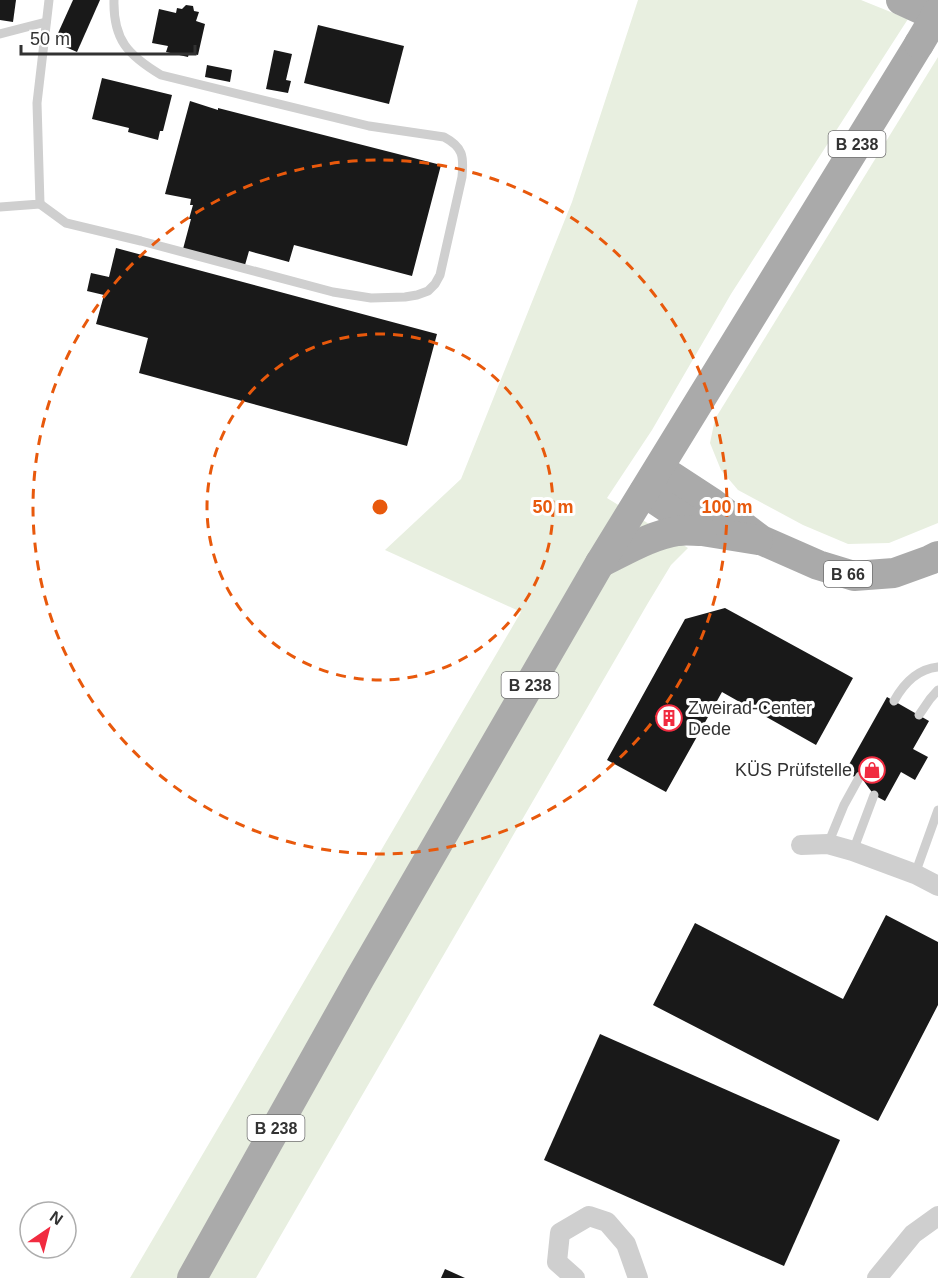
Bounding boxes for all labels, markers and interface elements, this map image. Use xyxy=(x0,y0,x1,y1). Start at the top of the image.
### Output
scale bar xyxy=(21,18,195,56)
text: 50 m xyxy=(30,29,70,49)
road number: B 238 xyxy=(828,131,886,157)
centre of rings xyxy=(370,497,390,517)
text: 50 m xyxy=(532,497,574,517)
text: 100 m xyxy=(701,497,753,517)
road number: B 66 xyxy=(824,561,872,587)
road number: B 238 xyxy=(502,672,558,698)
place label: Zweirad-Center Dede xyxy=(688,698,812,739)
building icon: Zweirad-Center Dede xyxy=(654,703,684,733)
shop icon: KÜS Prüfstelle xyxy=(857,755,887,785)
place label: KÜS Prüfstelle xyxy=(735,760,852,780)
road number: B 238 xyxy=(248,1115,304,1141)
north arrow xyxy=(18,1200,78,1260)
text: N xyxy=(47,1208,66,1228)

